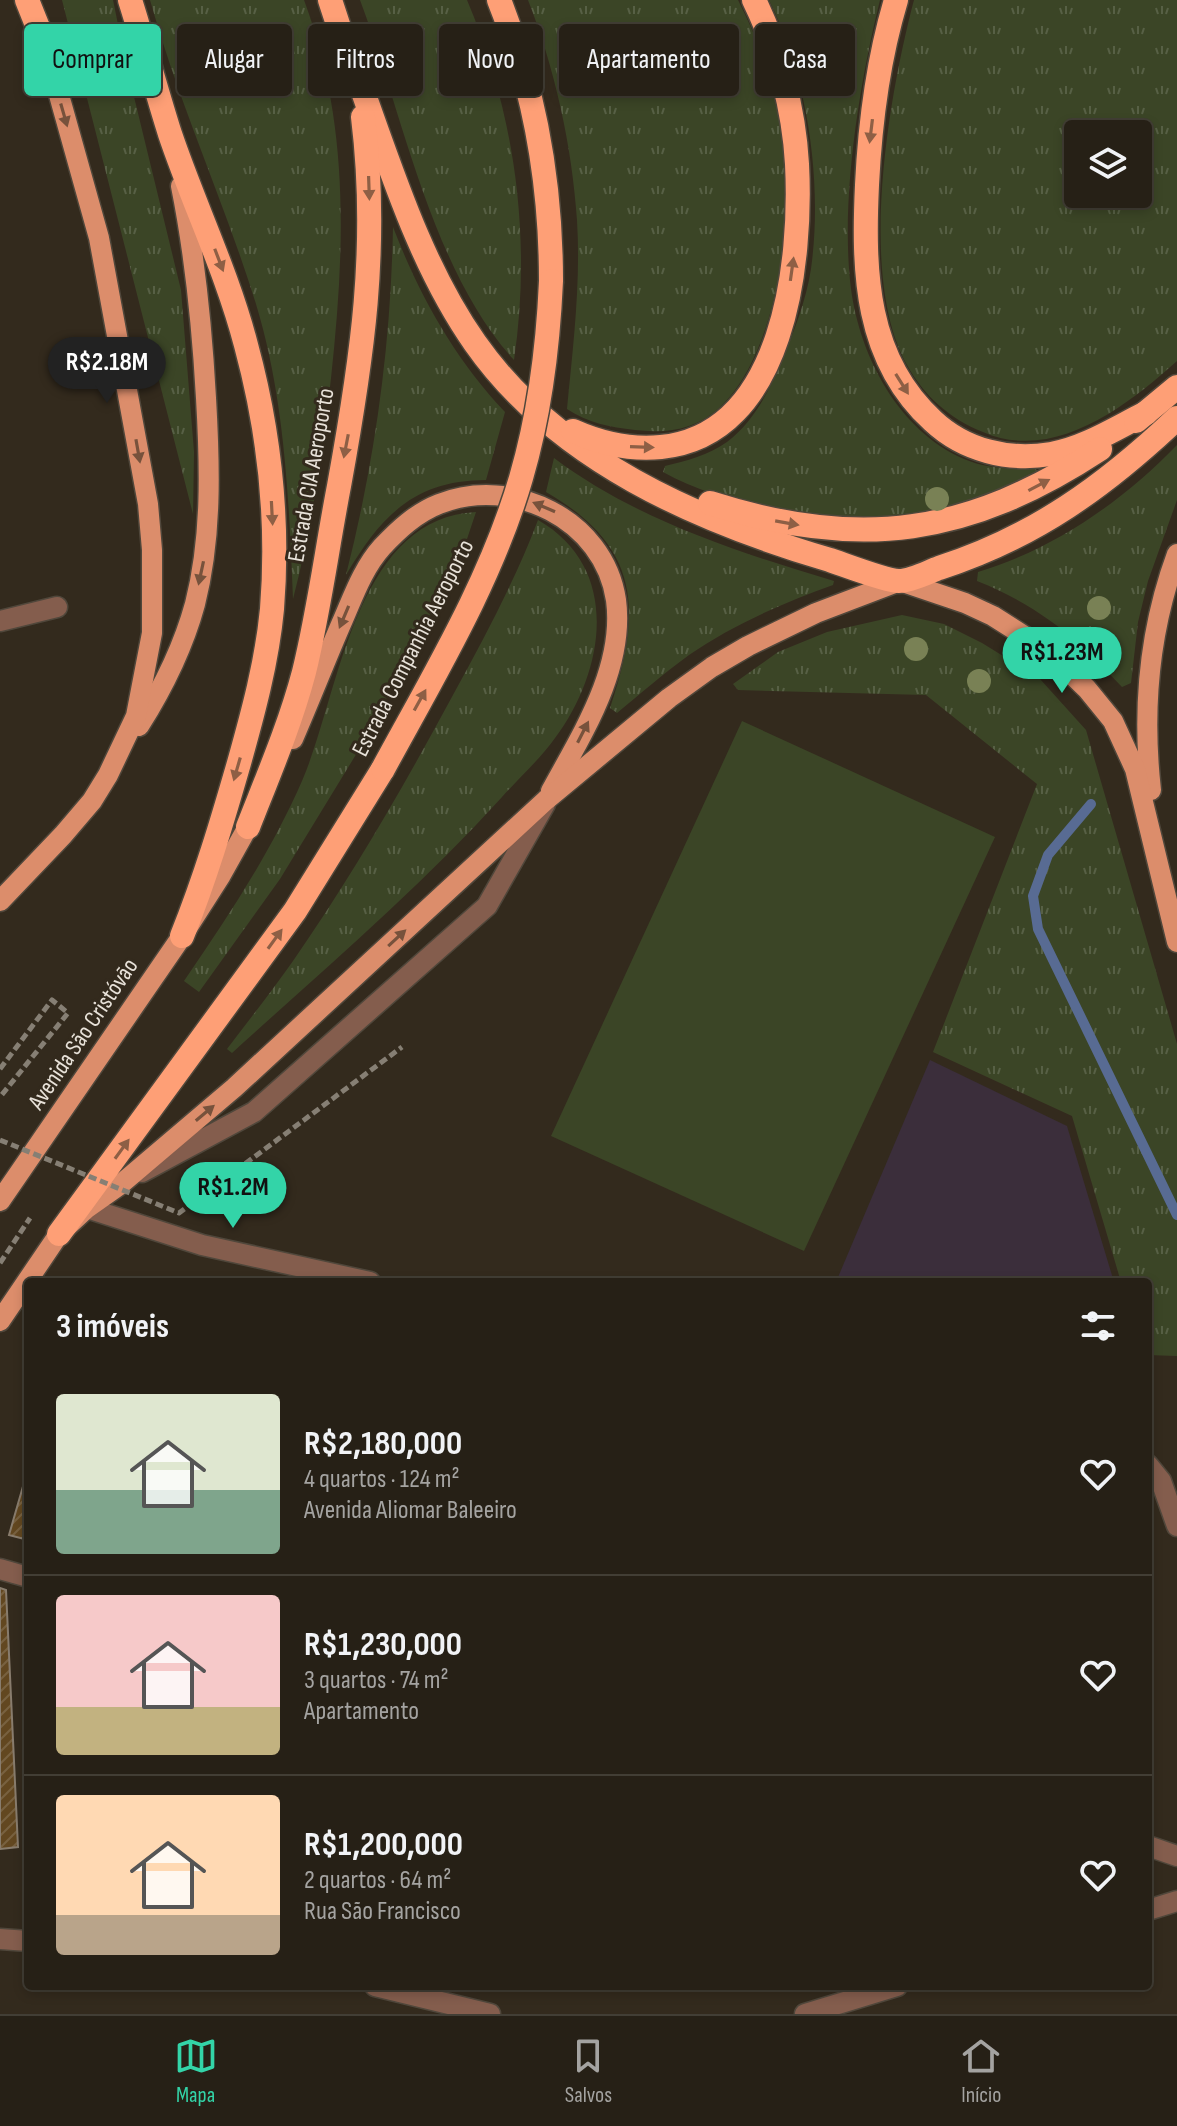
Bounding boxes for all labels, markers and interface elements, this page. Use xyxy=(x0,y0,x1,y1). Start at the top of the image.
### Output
chip: Comprar xyxy=(24,24,161,96)
chip: Alugar xyxy=(177,24,292,96)
chip: Filtros xyxy=(308,24,423,96)
chip: Novo xyxy=(439,24,543,96)
chip: Apartamento xyxy=(559,24,739,96)
chip: Casa xyxy=(755,24,855,96)
one-way arrow xyxy=(58,104,71,128)
one-way arrow xyxy=(864,119,877,144)
map controls xyxy=(1064,120,1152,208)
button: layers xyxy=(1064,120,1152,208)
one-way arrow xyxy=(363,176,376,201)
one-way arrow xyxy=(213,248,226,272)
one-way arrow xyxy=(786,256,799,281)
pin: R$2.18M xyxy=(33,337,181,405)
text: R$2.18M xyxy=(66,347,148,378)
one-way arrow xyxy=(894,373,908,395)
street label: Estrada CIA Aeroporto xyxy=(281,386,341,564)
one-way arrow xyxy=(340,434,352,459)
one-way arrow xyxy=(132,439,144,464)
one-way arrow xyxy=(630,441,655,454)
one-way arrow xyxy=(1027,479,1050,492)
one-way arrow xyxy=(532,500,556,513)
one-way arrow xyxy=(266,501,279,526)
one-way arrow xyxy=(774,518,799,530)
street label: Estrada Companhia Aeroporto xyxy=(346,535,480,761)
one-way arrow xyxy=(194,561,207,586)
one-way arrow xyxy=(338,605,351,629)
pin: R$1.23M xyxy=(988,627,1136,695)
text: R$1.23M xyxy=(1021,637,1103,668)
one-way arrow xyxy=(414,689,427,712)
one-way arrow xyxy=(576,720,590,743)
one-way arrow xyxy=(230,758,243,782)
one-way arrow xyxy=(267,928,282,949)
one-way arrow xyxy=(388,929,407,947)
street label: Avenida São Cristóvão xyxy=(21,953,144,1116)
one-way arrow xyxy=(195,1105,215,1122)
one-way arrow xyxy=(114,1138,130,1160)
pin: R$1.2M xyxy=(168,1162,298,1230)
text: R$1.2M xyxy=(197,1172,269,1203)
icon: filters xyxy=(1076,1304,1120,1348)
text: 3 imóveis xyxy=(56,1306,169,1347)
text: R$2,180,000 xyxy=(304,1423,462,1464)
icon: home xyxy=(120,1426,216,1522)
icon: heart xyxy=(1076,1452,1120,1496)
text: 4 quartos · 124 m² xyxy=(304,1464,459,1495)
text: Avenida Aliomar Baleeiro xyxy=(304,1495,517,1526)
text: R$1,230,000 xyxy=(304,1624,462,1665)
icon: home xyxy=(120,1627,216,1723)
icon: heart xyxy=(1076,1653,1120,1697)
text: 3 quartos · 74 m² xyxy=(304,1665,449,1696)
text: Apartamento xyxy=(304,1696,419,1727)
text: R$1,200,000 xyxy=(304,1824,463,1865)
icon: home xyxy=(120,1827,216,1923)
icon: heart xyxy=(1076,1853,1120,1897)
text: 2 quartos · 64 m² xyxy=(304,1865,451,1896)
text: Rua São Francisco xyxy=(304,1896,461,1927)
tab: Mapa xyxy=(174,2034,218,2109)
tab: Salvos xyxy=(565,2034,612,2109)
tab: Início xyxy=(959,2034,1003,2109)

